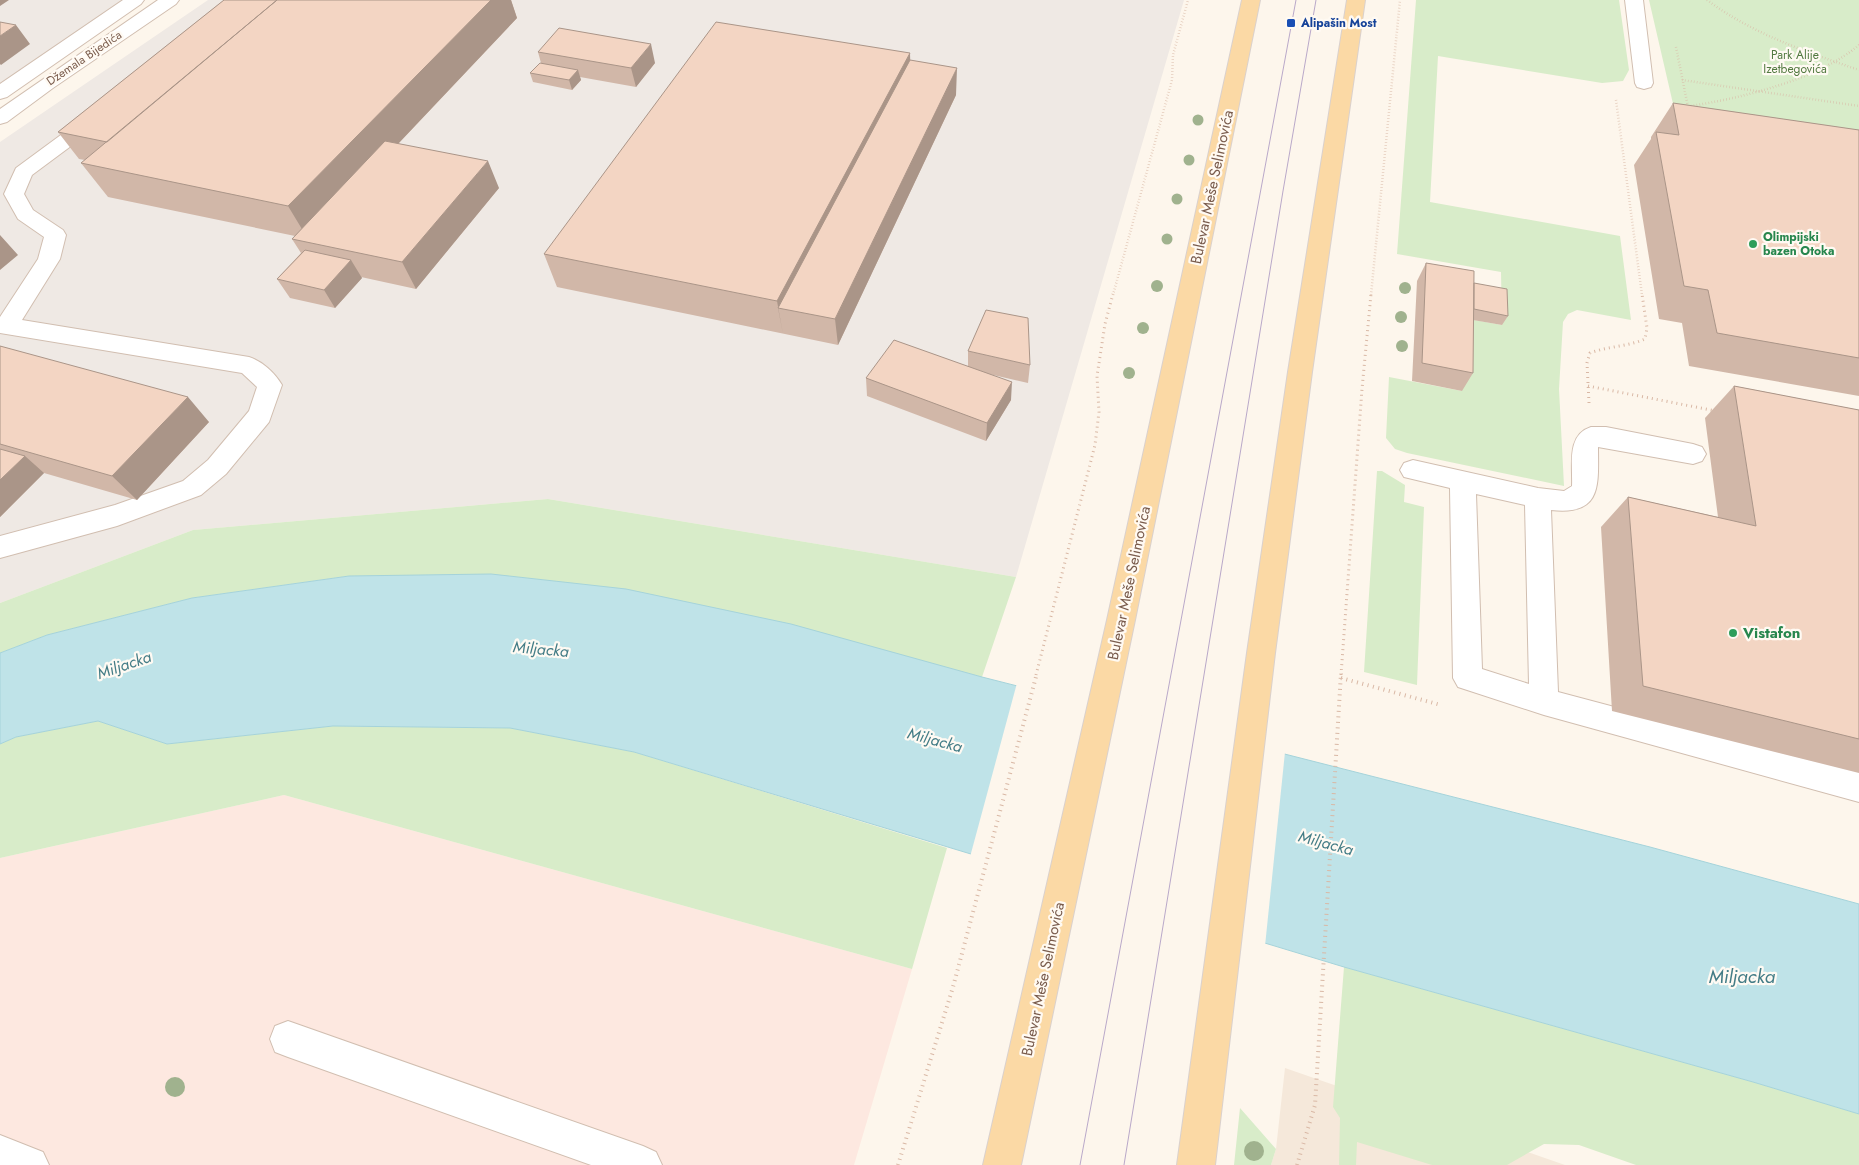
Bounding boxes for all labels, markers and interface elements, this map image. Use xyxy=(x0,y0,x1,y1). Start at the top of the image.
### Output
place label: Alipašin Most xyxy=(1300,14,1377,32)
marker: Alipašin Most xyxy=(1285,17,1297,29)
street label: Džemala Bijedića xyxy=(43,26,125,90)
park label: Park Alije Izetbegovića xyxy=(1763,46,1827,78)
street label: Bulevar Meše Selimovića xyxy=(1185,108,1239,266)
place label: Olimpijski bazen Otoka xyxy=(1763,228,1834,260)
marker: Olimpijski bazen Otoka xyxy=(1747,238,1759,250)
street label: Bulevar Meše Selimovića xyxy=(1102,504,1156,662)
place label: Vistafon xyxy=(1742,622,1801,644)
marker: Vistafon xyxy=(1727,627,1739,639)
water label: Miljacka xyxy=(512,635,570,663)
water label: Miljacka xyxy=(94,645,154,685)
water label: Miljacka xyxy=(905,722,965,758)
water label: Miljacka xyxy=(1296,825,1356,861)
street label: Bulevar Meše Selimovića xyxy=(1016,900,1070,1058)
water label: Miljacka xyxy=(1709,963,1776,990)

